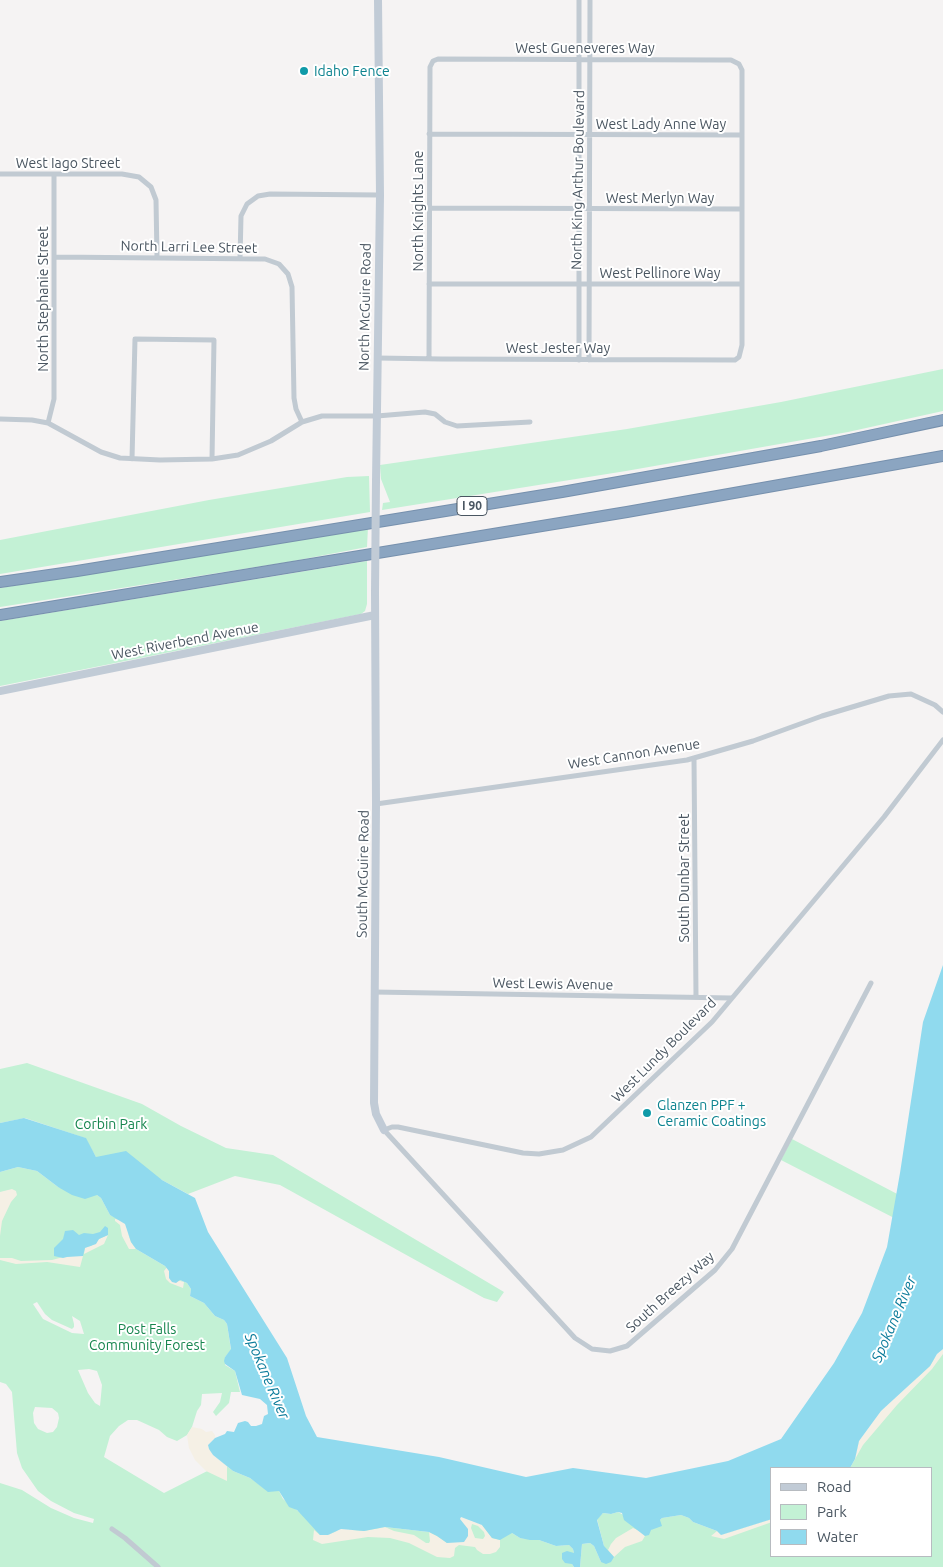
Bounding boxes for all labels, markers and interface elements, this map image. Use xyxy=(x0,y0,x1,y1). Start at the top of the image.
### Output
street label: West Gueneveres Way xyxy=(515,40,655,56)
place label: Idaho Fence xyxy=(314,63,390,79)
marker: Idaho Fence xyxy=(298,65,310,77)
street label: North King Arthur Boulevard xyxy=(568,90,588,270)
street label: West Lady Anne Way xyxy=(596,116,726,132)
street label: North Knights Lane xyxy=(410,150,426,272)
street label: West Iago Street xyxy=(16,155,120,171)
street label: West Merlyn Way xyxy=(606,190,714,206)
street label: North Stephanie Street xyxy=(35,226,51,372)
street label: North Larri Lee Street xyxy=(121,237,257,257)
street label: North McGuire Road xyxy=(355,243,375,371)
street label: West Pellinore Way xyxy=(600,265,720,281)
street label: West Jester Way xyxy=(506,340,610,356)
road number: I 90 xyxy=(457,496,487,516)
street label: West Riverbend Avenue xyxy=(110,618,260,664)
street label: West Cannon Avenue xyxy=(567,735,701,773)
street label: South McGuire Road xyxy=(353,810,373,938)
street label: South Dunbar Street xyxy=(676,813,692,943)
street label: West Lewis Avenue xyxy=(492,975,614,993)
street label: West Lundy Boulevard xyxy=(608,994,720,1106)
place label: Glanzen PPF + Ceramic Coatings xyxy=(657,1097,766,1130)
marker: Glanzen PPF + Ceramic Coatings xyxy=(641,1107,653,1119)
park label: Corbin Park xyxy=(75,1116,147,1132)
street label: South Breezy Way xyxy=(622,1248,718,1336)
water label: Spokane River xyxy=(868,1273,920,1365)
park label: Post Falls Community Forest xyxy=(89,1321,205,1354)
water label: Spokane River xyxy=(241,1330,293,1422)
legend xyxy=(770,1467,933,1557)
text: Road xyxy=(817,1478,852,1495)
text: Park xyxy=(817,1503,847,1520)
text: Water xyxy=(817,1528,858,1545)

